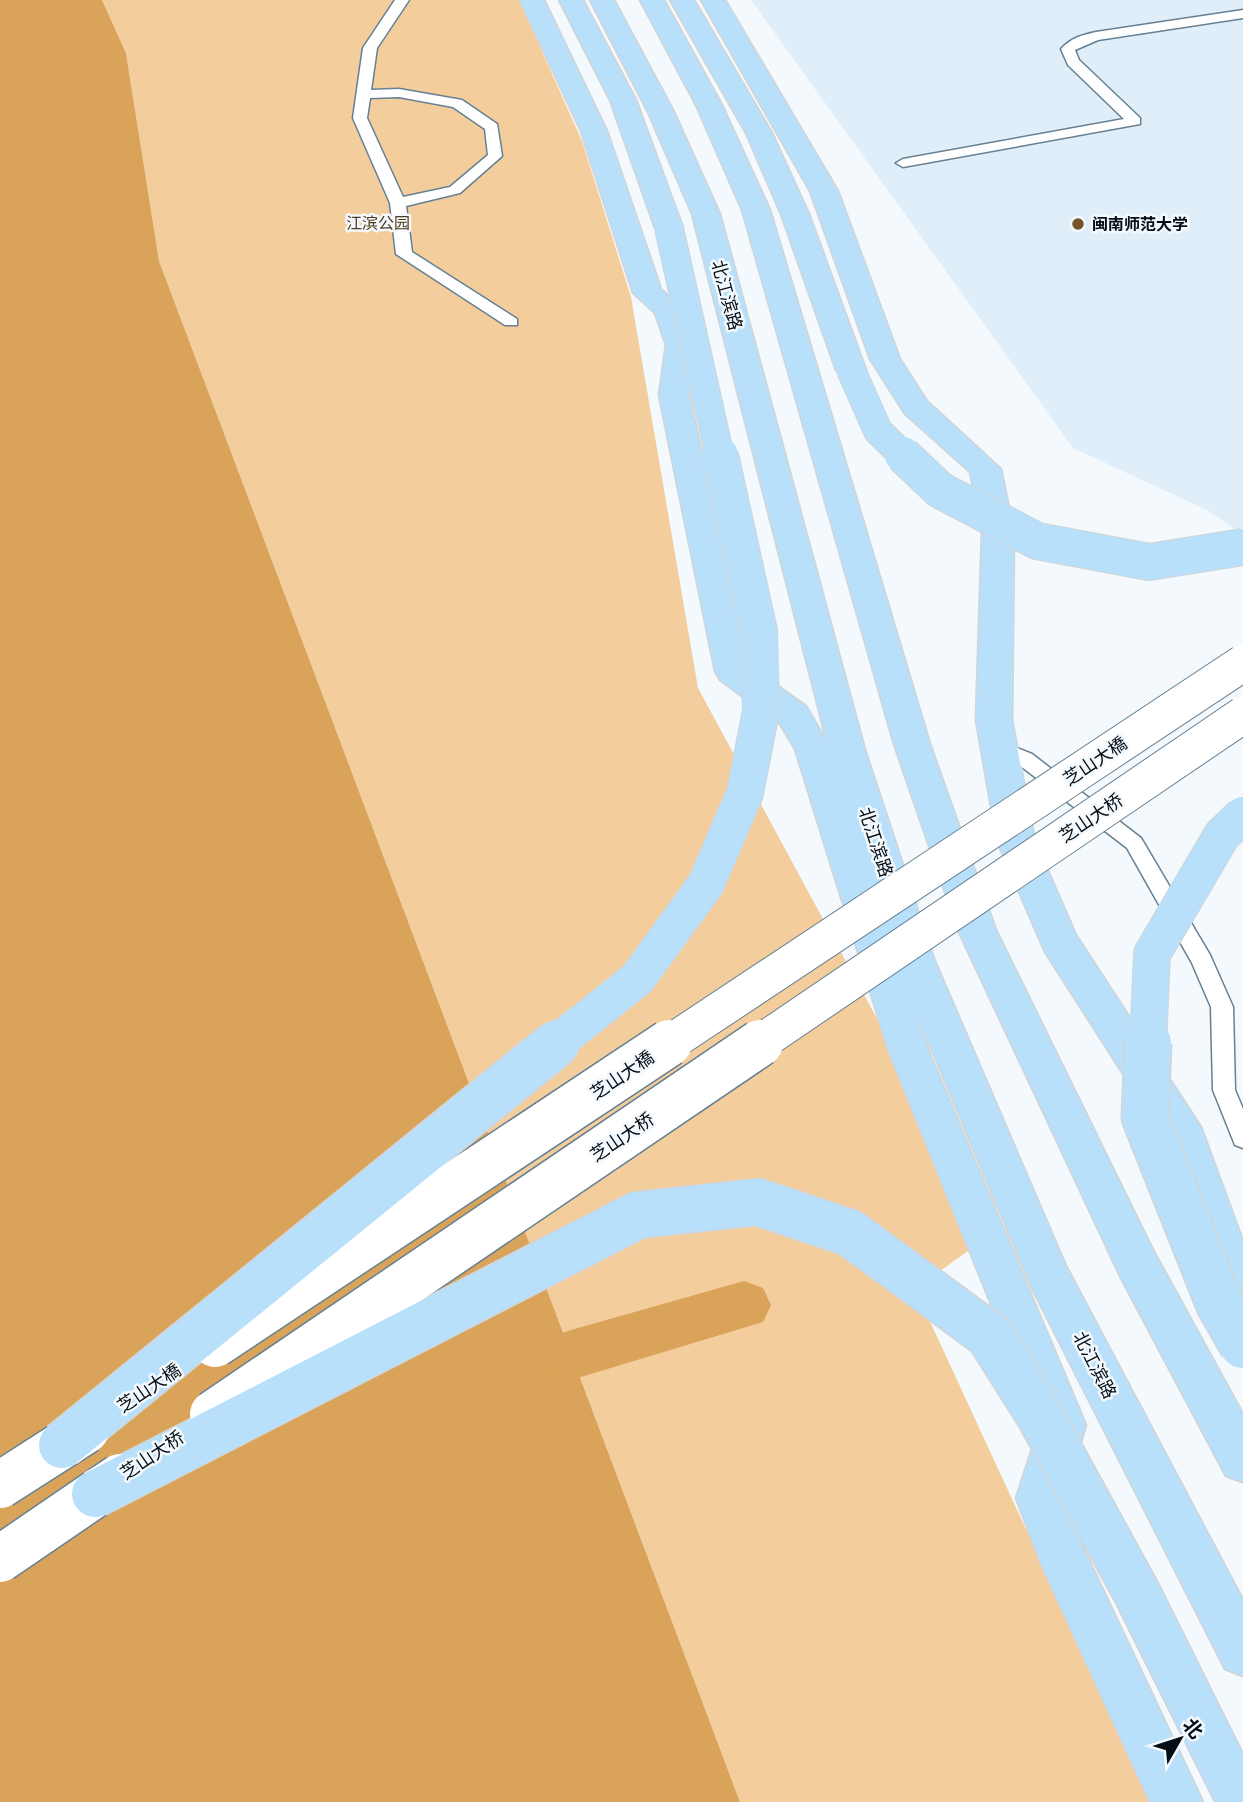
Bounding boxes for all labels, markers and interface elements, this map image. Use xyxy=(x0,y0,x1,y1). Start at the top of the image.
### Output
park label: 江滨公园 xyxy=(346,211,410,235)
place label: 闽南师范大学 xyxy=(1092,212,1188,236)
marker: 闽南师范大学 xyxy=(1070,216,1086,232)
street label: 北江滨路 xyxy=(705,257,749,333)
street label: 芝山大橋 xyxy=(1058,730,1132,792)
street label: 芝山大桥 xyxy=(1054,787,1128,849)
street label: 北江滨路 xyxy=(852,804,900,880)
street label: 芝山大橋 xyxy=(585,1044,659,1106)
street label: 芝山大桥 xyxy=(585,1106,659,1168)
street label: 北江滨路 xyxy=(1067,1327,1123,1403)
street label: 芝山大橋 xyxy=(112,1357,186,1419)
street label: 芝山大桥 xyxy=(115,1424,189,1486)
north arrow xyxy=(1145,1704,1215,1774)
text: 北 xyxy=(1176,1711,1211,1745)

